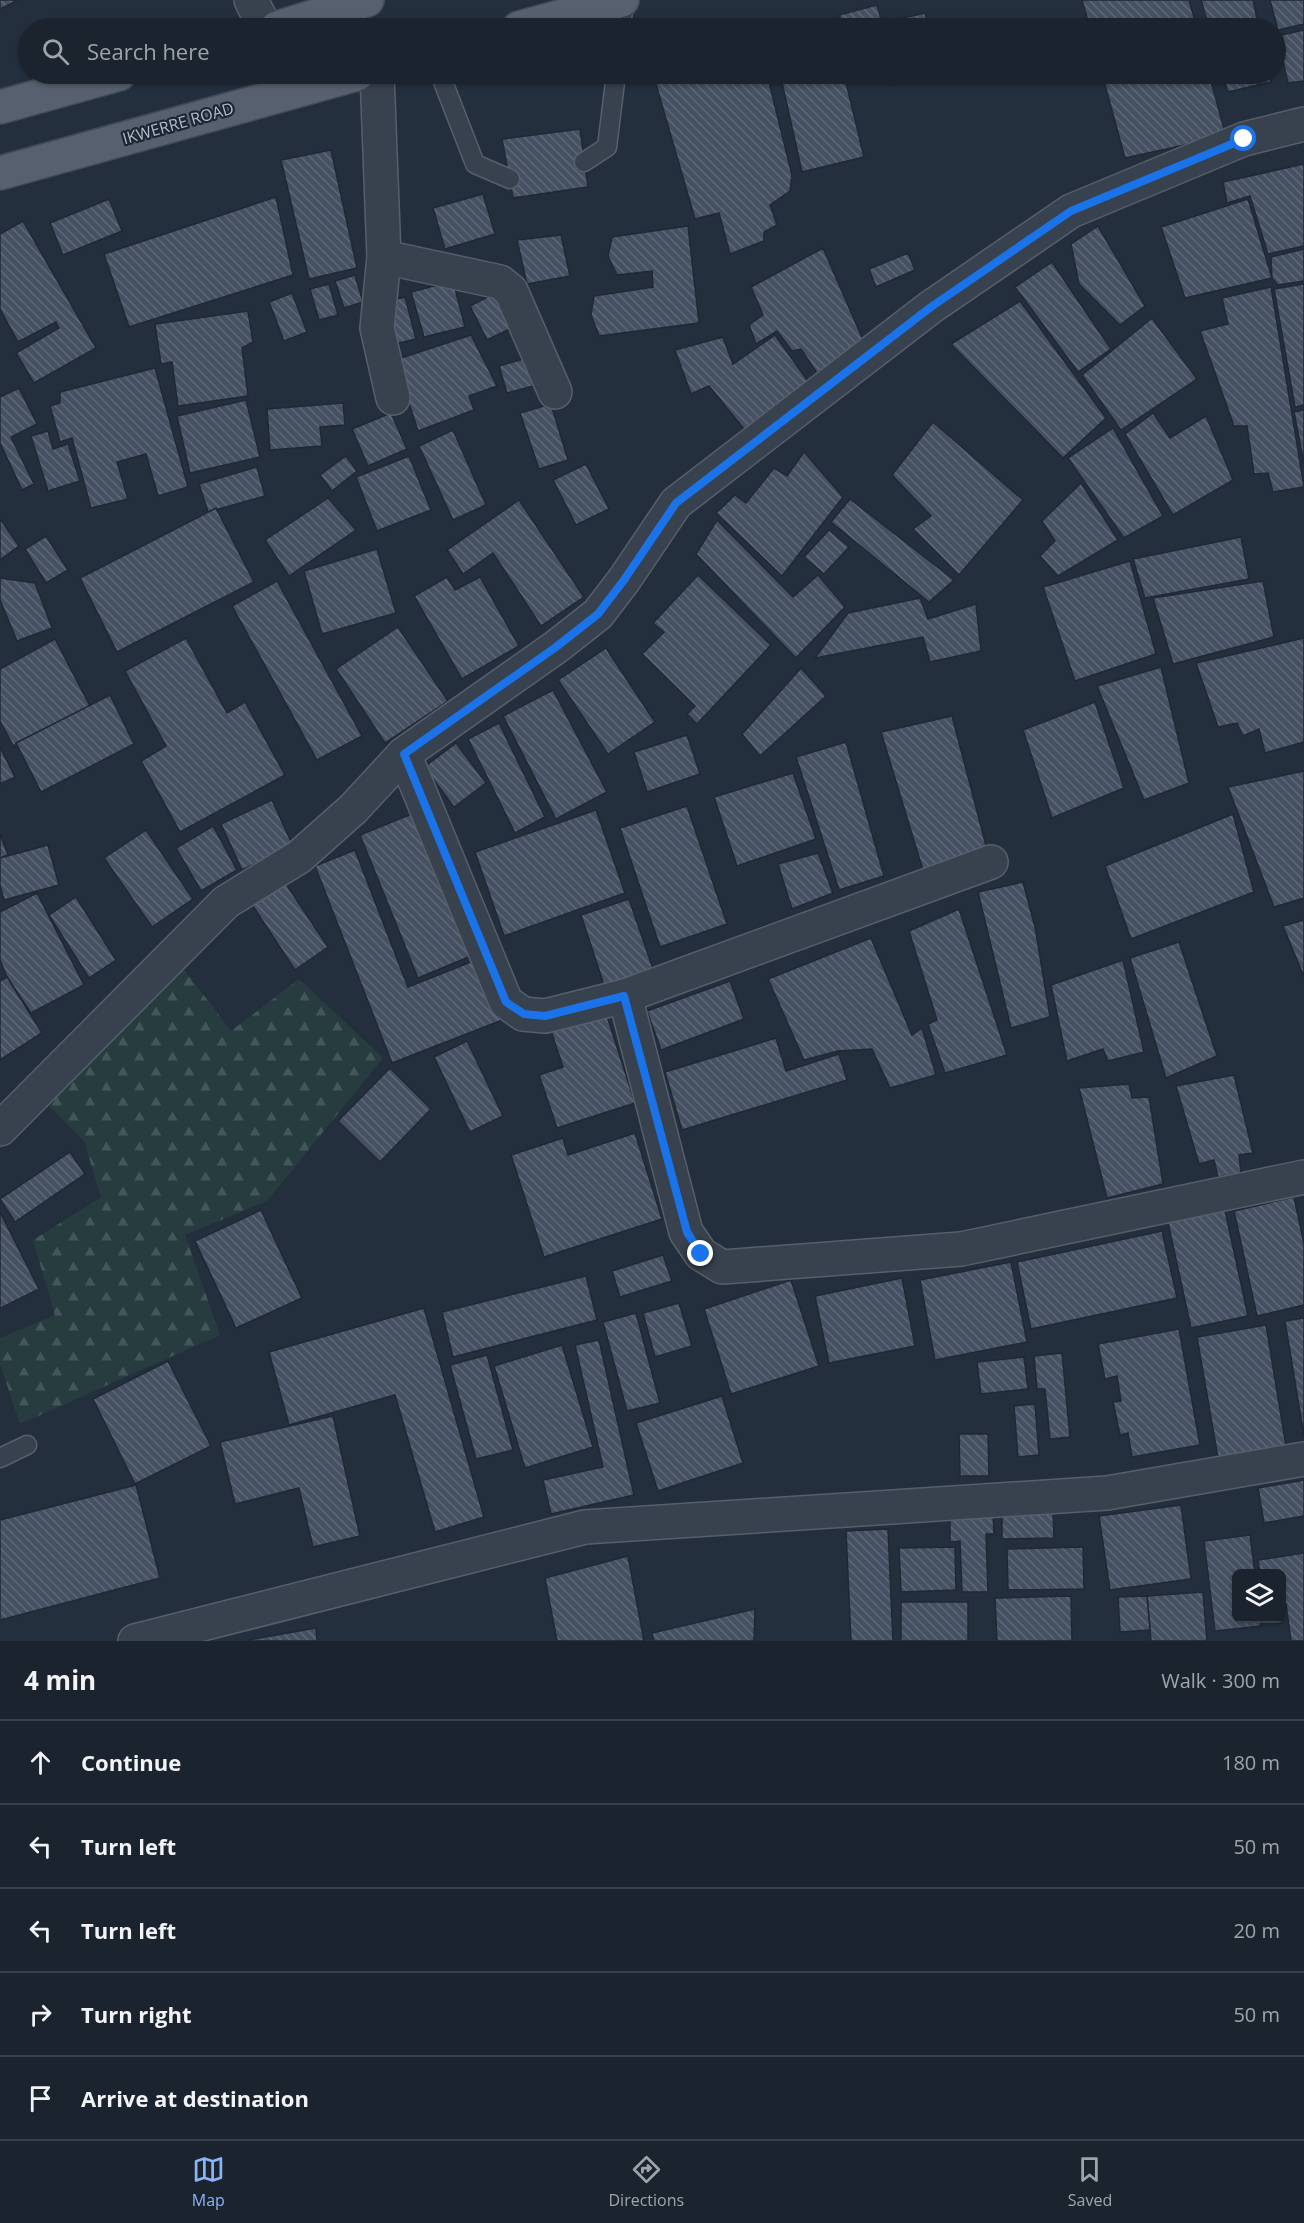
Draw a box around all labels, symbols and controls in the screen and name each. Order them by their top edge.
search box [18,18,1286,84]
icon: search [39,35,72,68]
text: Search here [87,36,210,66]
street label: IKWERRE ROAD [120,97,236,149]
route start [1230,125,1256,151]
route end [687,1240,713,1266]
map controls [1232,1569,1286,1623]
button: layers [1232,1569,1286,1623]
text: 4 min [24,1662,96,1698]
text: Walk · 300 m [1161,1667,1280,1694]
icon: ahead [24,1746,57,1779]
text: Continue [81,1747,181,1777]
text: 180 m [1222,1749,1280,1776]
icon: left [24,1830,57,1863]
text: Turn left [81,1831,176,1861]
text: 50 m [1233,1833,1280,1860]
icon: left [24,1914,57,1947]
text: Turn left [81,1915,176,1945]
text: 20 m [1233,1917,1280,1944]
icon: right [24,1998,57,2031]
text: Turn right [81,1999,192,2029]
text: 50 m [1233,2001,1280,2028]
icon: arrive [24,2082,57,2115]
text: Arrive at destination [81,2083,309,2113]
tab: Map [192,2153,225,2211]
tab: Directions [608,2153,684,2211]
tab: Saved [1068,2153,1112,2211]

